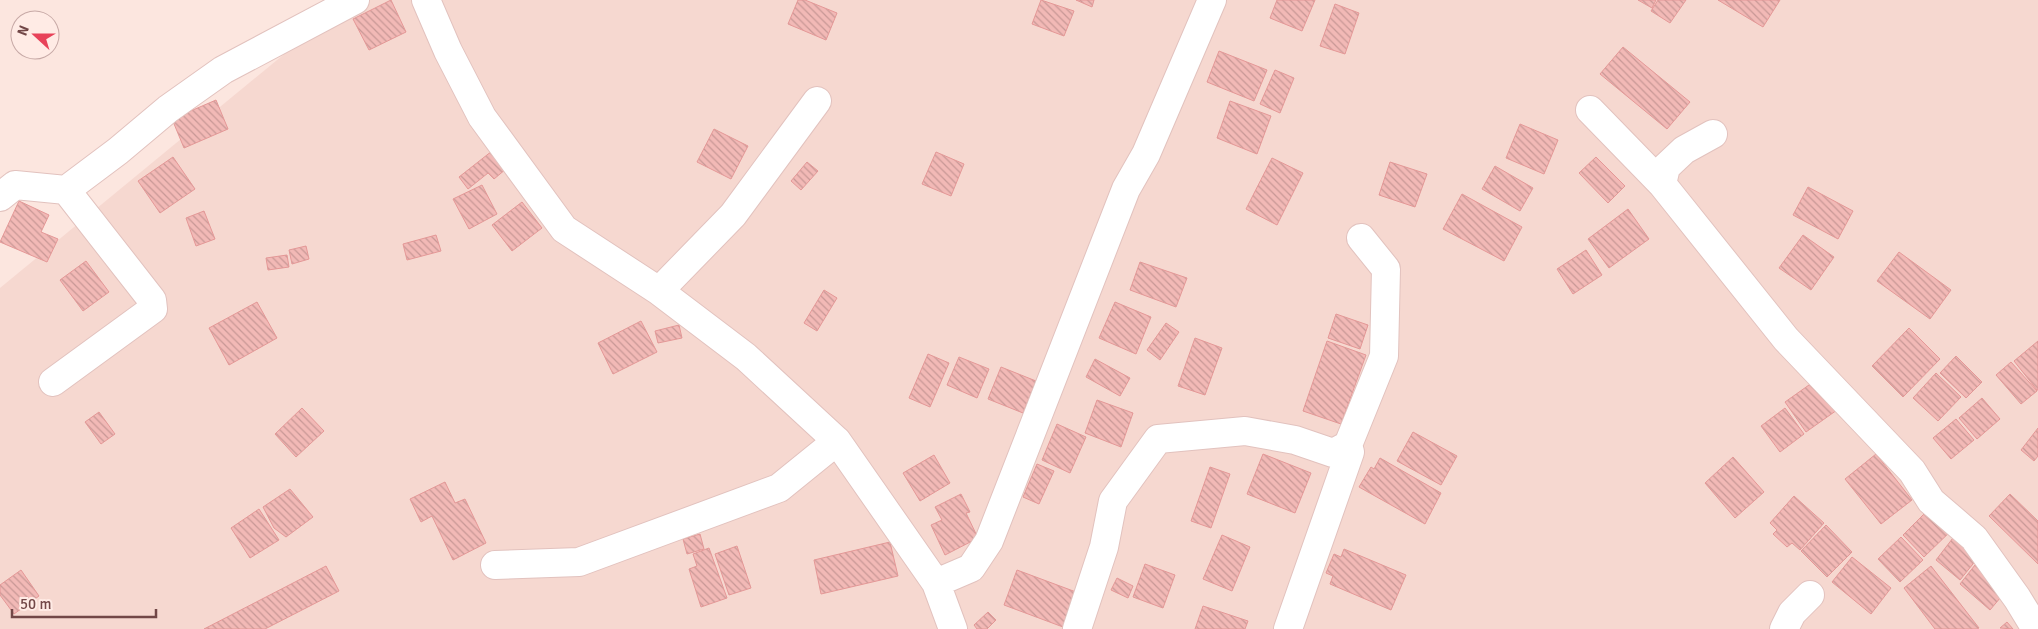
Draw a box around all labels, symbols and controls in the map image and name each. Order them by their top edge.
north arrow [10,10,60,60]
text: N [14,23,33,38]
scale bar [12,586,156,618]
text: 50 m [20,595,51,613]

